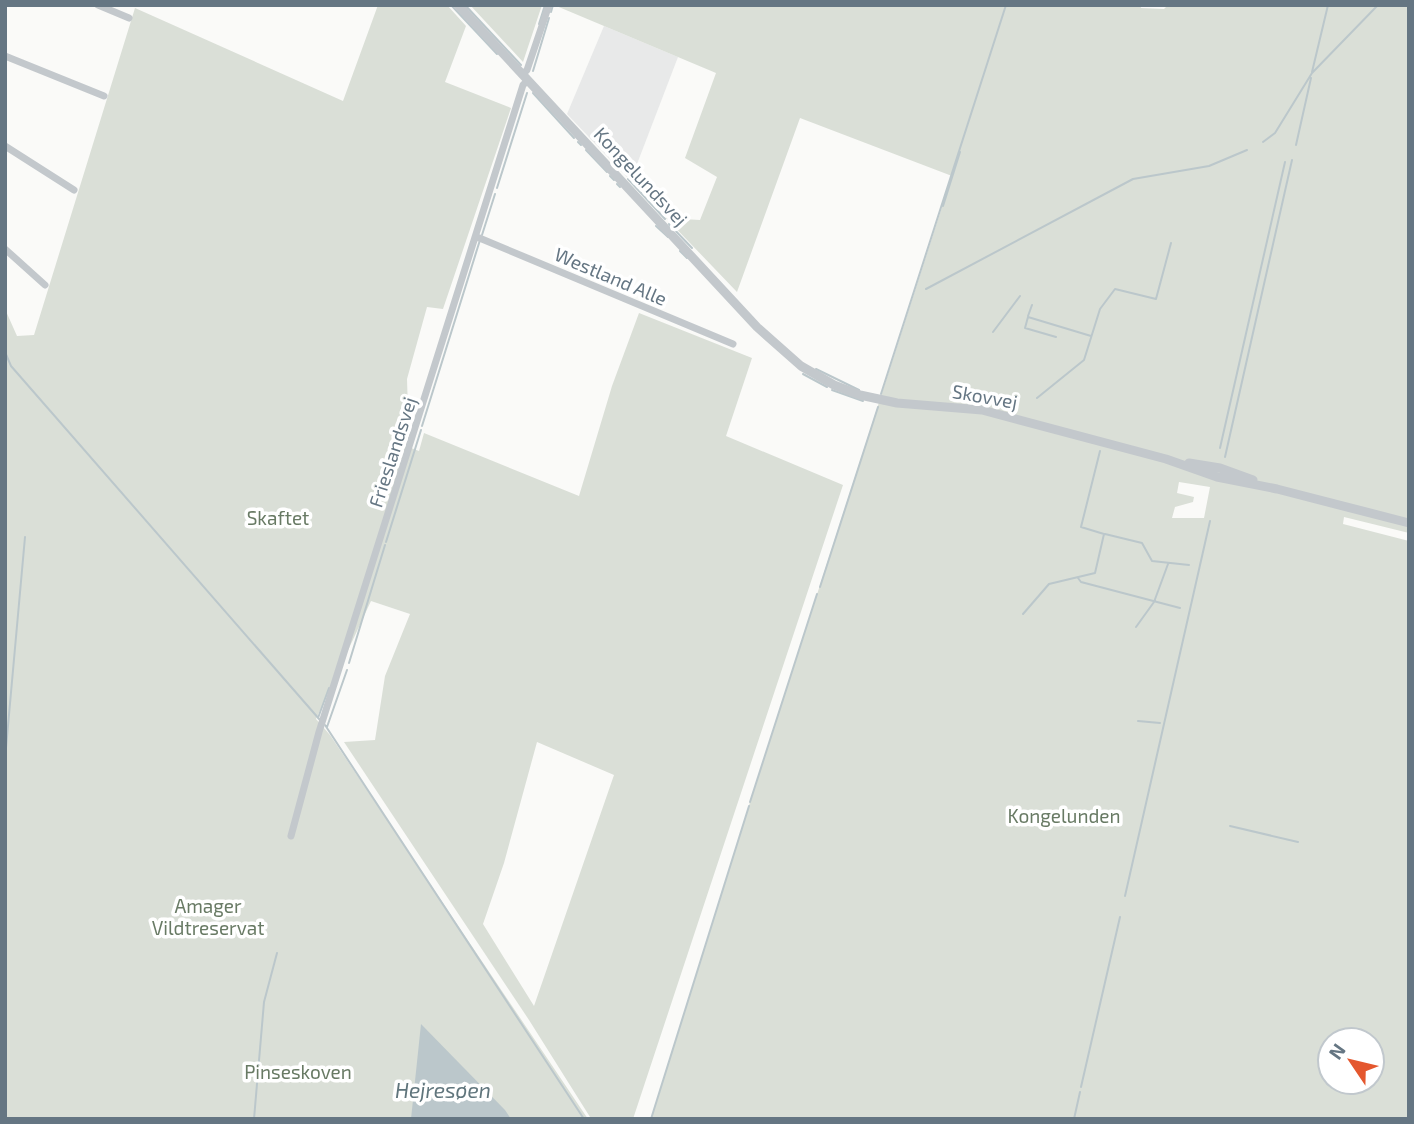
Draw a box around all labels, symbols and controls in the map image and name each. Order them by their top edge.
street label: Kongelundsvej [589,122,693,230]
street label: Westland Alle [551,242,671,310]
street label: Skovvej [951,379,1019,413]
street label: Frieslandsvej [363,394,421,510]
park label: Skaftet [247,506,309,529]
park label: Kongelunden [1007,804,1121,827]
park label: Amager Vildtreservat [152,894,264,939]
north arrow [1316,1026,1386,1096]
text: N [1323,1039,1350,1063]
park label: Pinseskoven [244,1060,352,1083]
water label: Hejresøen [395,1077,491,1103]

